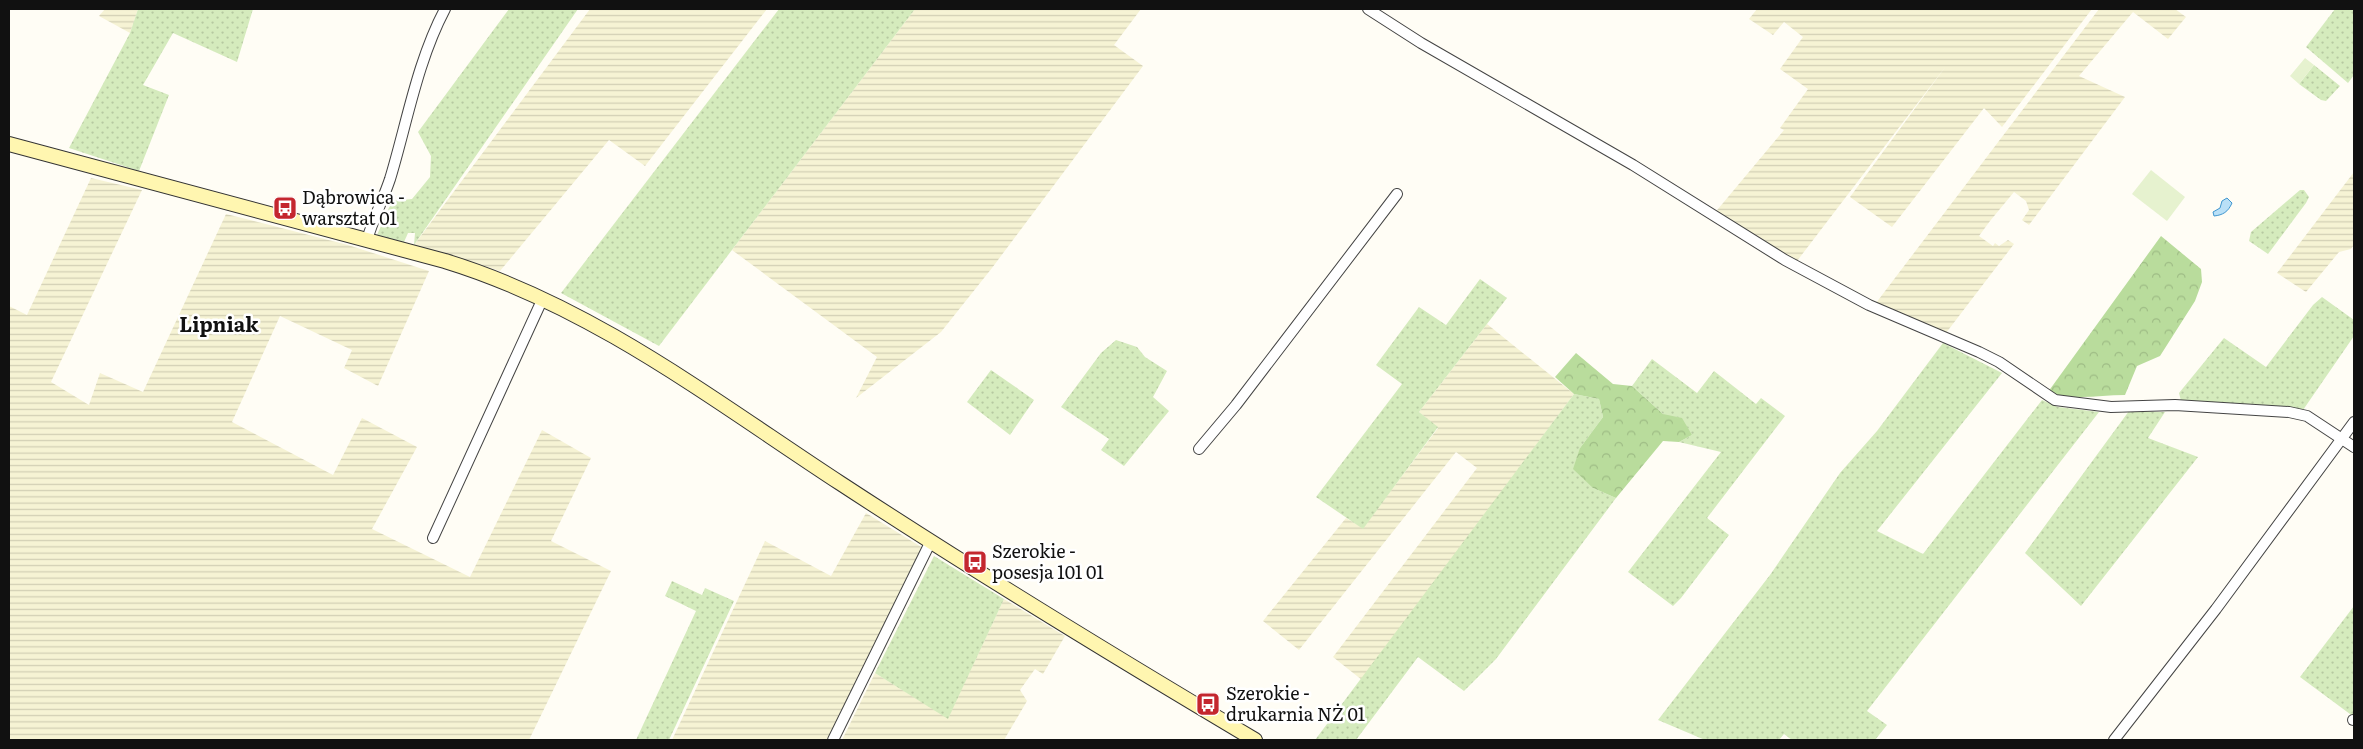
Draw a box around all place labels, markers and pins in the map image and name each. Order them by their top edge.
place label: Dąbrowica - warsztat 01 [302,183,405,231]
bus stop icon: Dąbrowica - warsztat 01 [272,195,298,221]
place label: Szerokie - posesja 101 01 [992,537,1104,585]
bus stop icon: Szerokie - posesja 101 01 [962,549,988,575]
place label: Szerokie - drukarnia NŻ 01 [1226,679,1365,727]
bus stop icon: Szerokie - drukarnia NŻ 01 [1195,691,1221,717]

